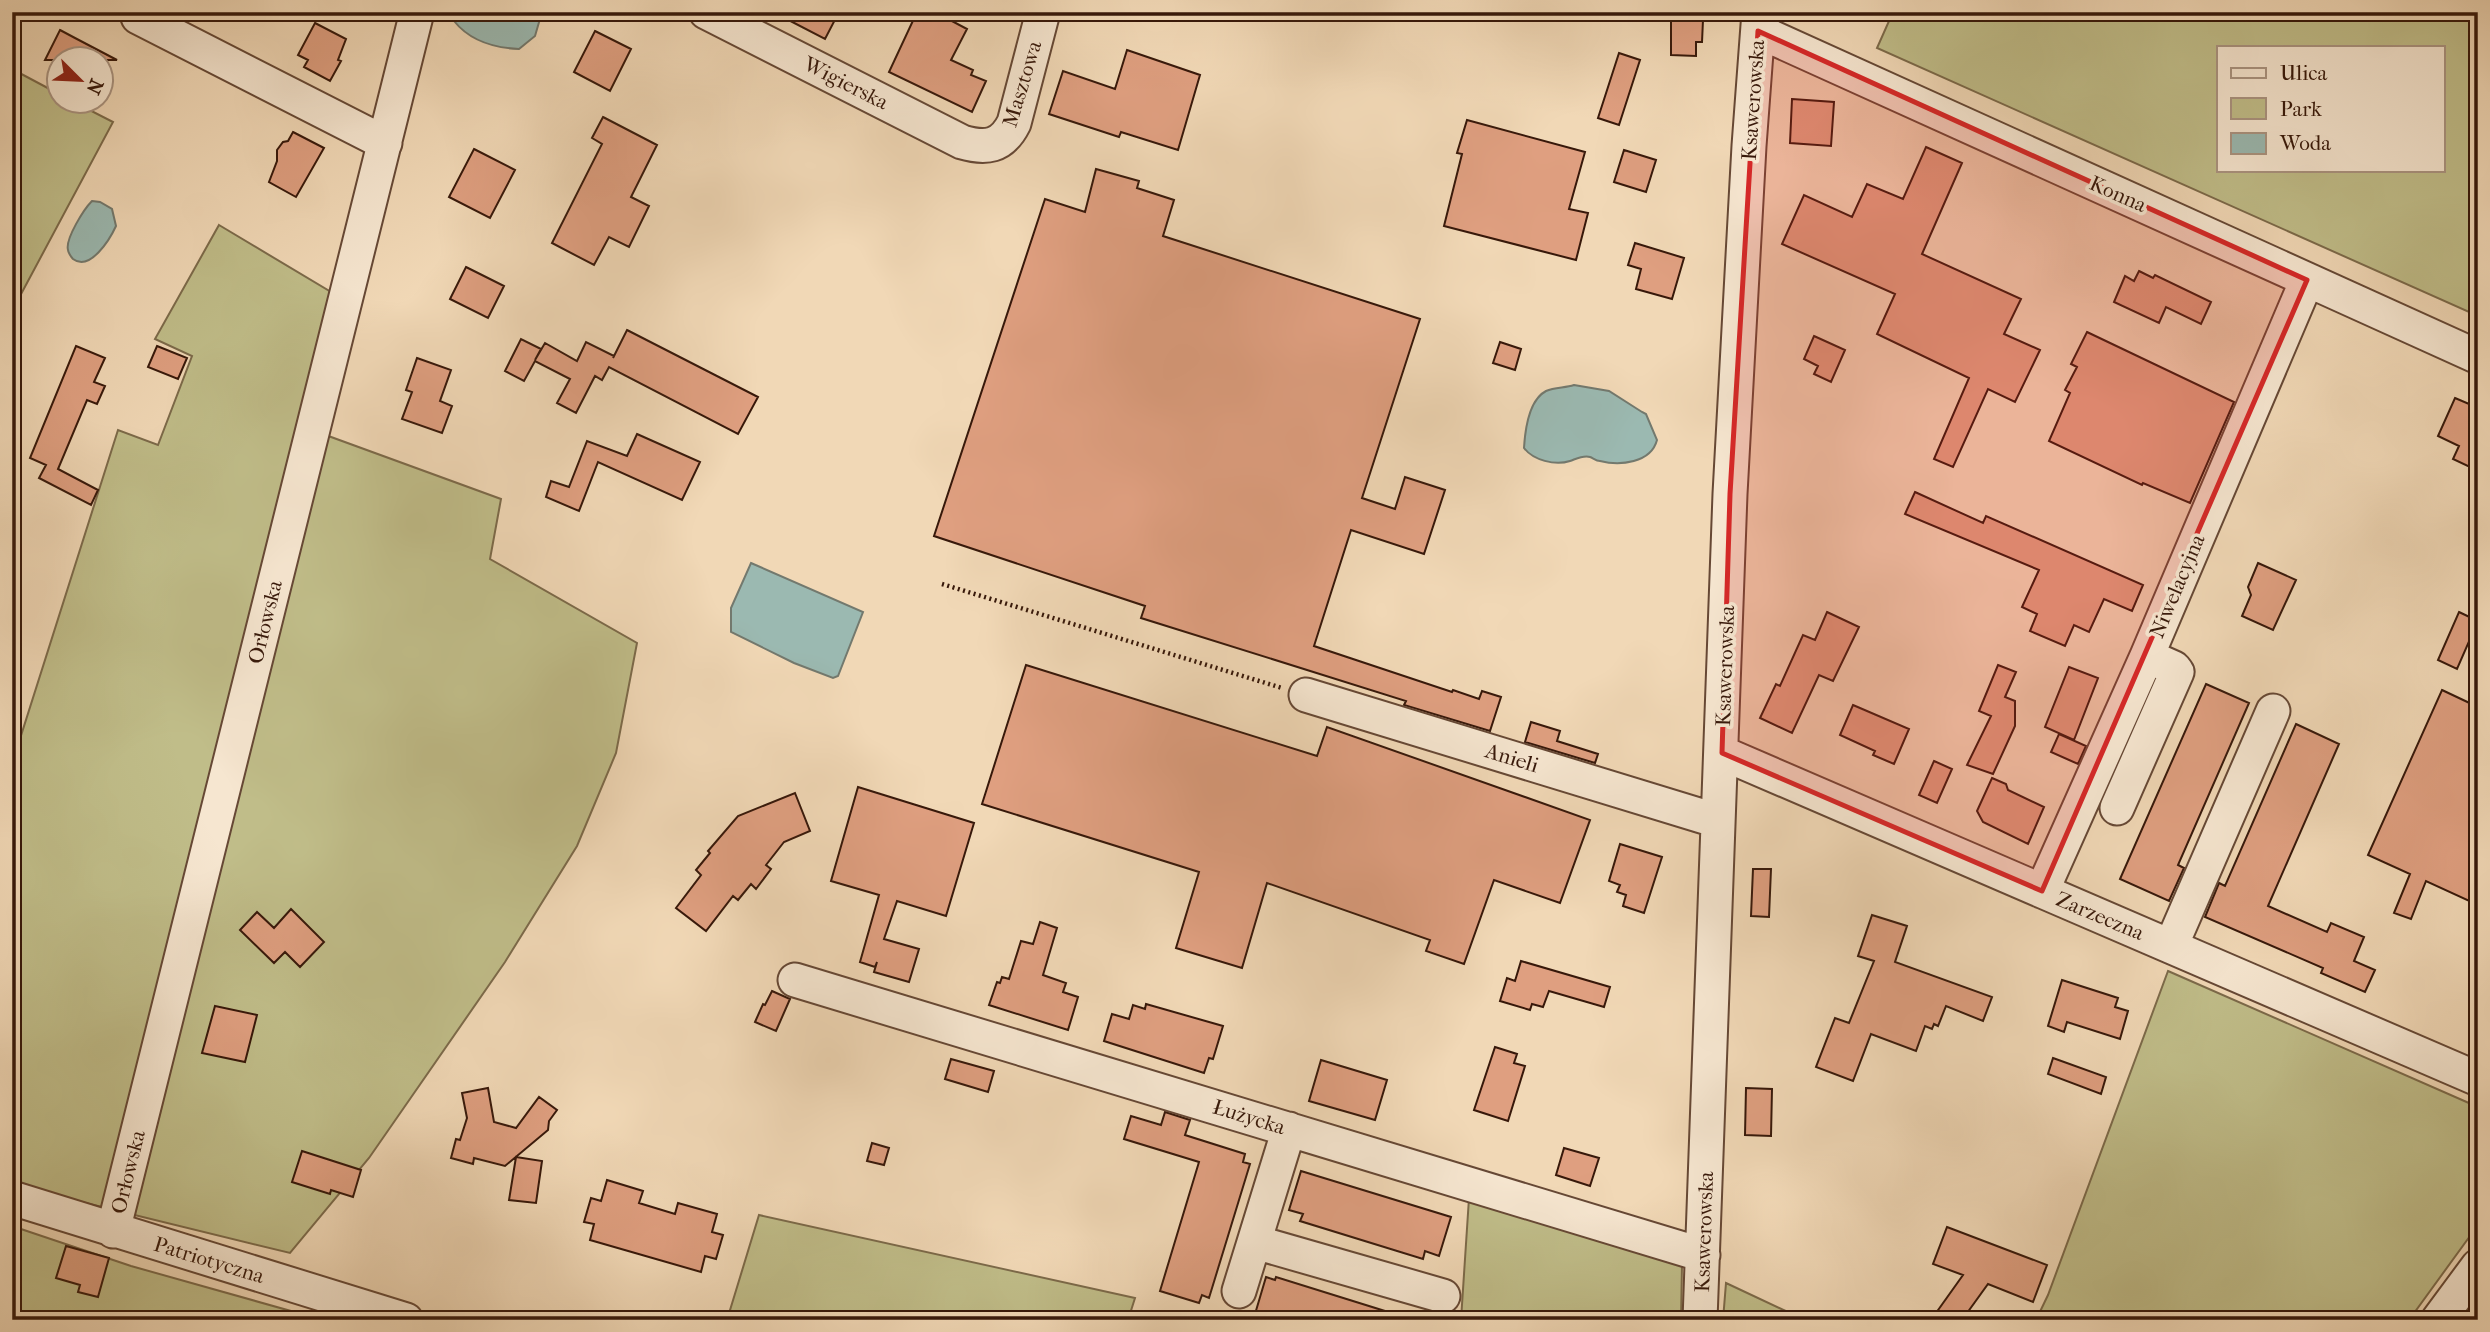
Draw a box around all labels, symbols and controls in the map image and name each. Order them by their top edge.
street label: Masztowa [998,38,1047,130]
street label: Ksawerowska [1737,39,1769,161]
north arrow [46,46,116,116]
legend [2217,46,2444,172]
street label: Wigierska [799,51,892,115]
text: Ulica [2280,61,2327,85]
text: N [81,75,108,98]
text: Park [2280,97,2322,121]
text: Woda [2279,131,2331,155]
street label: Konna [2086,171,2150,217]
street label: Niwelacyjna [2144,530,2210,641]
street label: Orłowska [243,578,287,666]
street label: Ksawerowska [1711,605,1739,727]
street label: Anieli [1482,738,1541,777]
street label: Zarzeczna [2053,887,2148,945]
street label: Łużycka [1210,1095,1288,1139]
street label: Orłowska [106,1128,150,1216]
street label: Ksawerowska [1690,1171,1718,1293]
street label: Patriotyczna [151,1232,267,1288]

